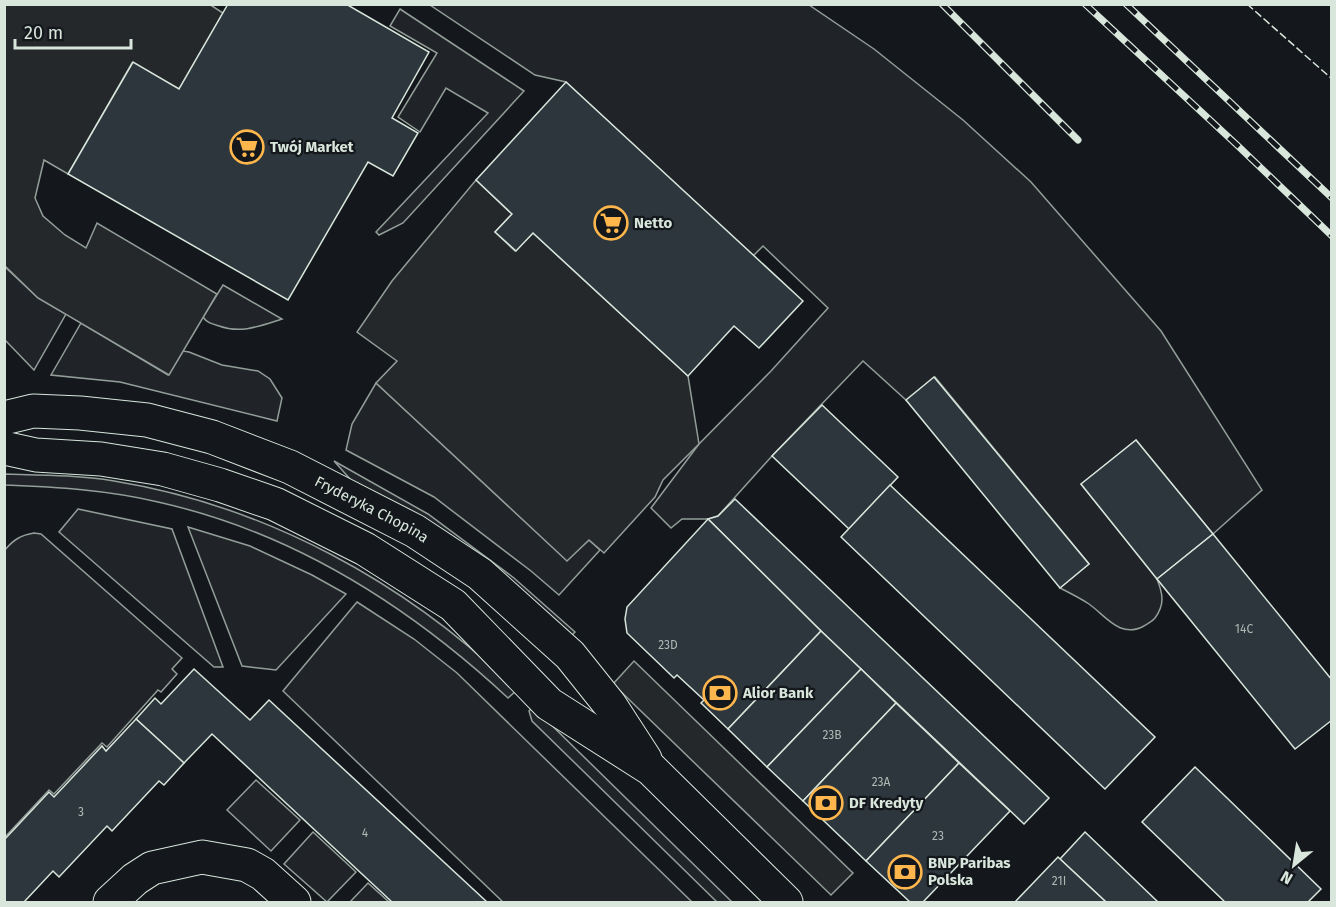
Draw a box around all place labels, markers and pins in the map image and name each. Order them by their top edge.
supermarket icon: Twój Market [229,129,265,165]
place label: Twój Market [270,138,354,156]
supermarket icon: Netto [593,205,629,241]
place label: Netto [634,214,673,232]
bank icon: Alior Bank [702,675,738,711]
place label: Alior Bank [742,684,814,702]
bank icon: DF Kredyty [808,785,844,821]
place label: DF Kredyty [849,794,923,812]
bank icon: BNP Paribas Polska [887,854,923,890]
place label: BNP Paribas Polska [928,854,1011,889]

